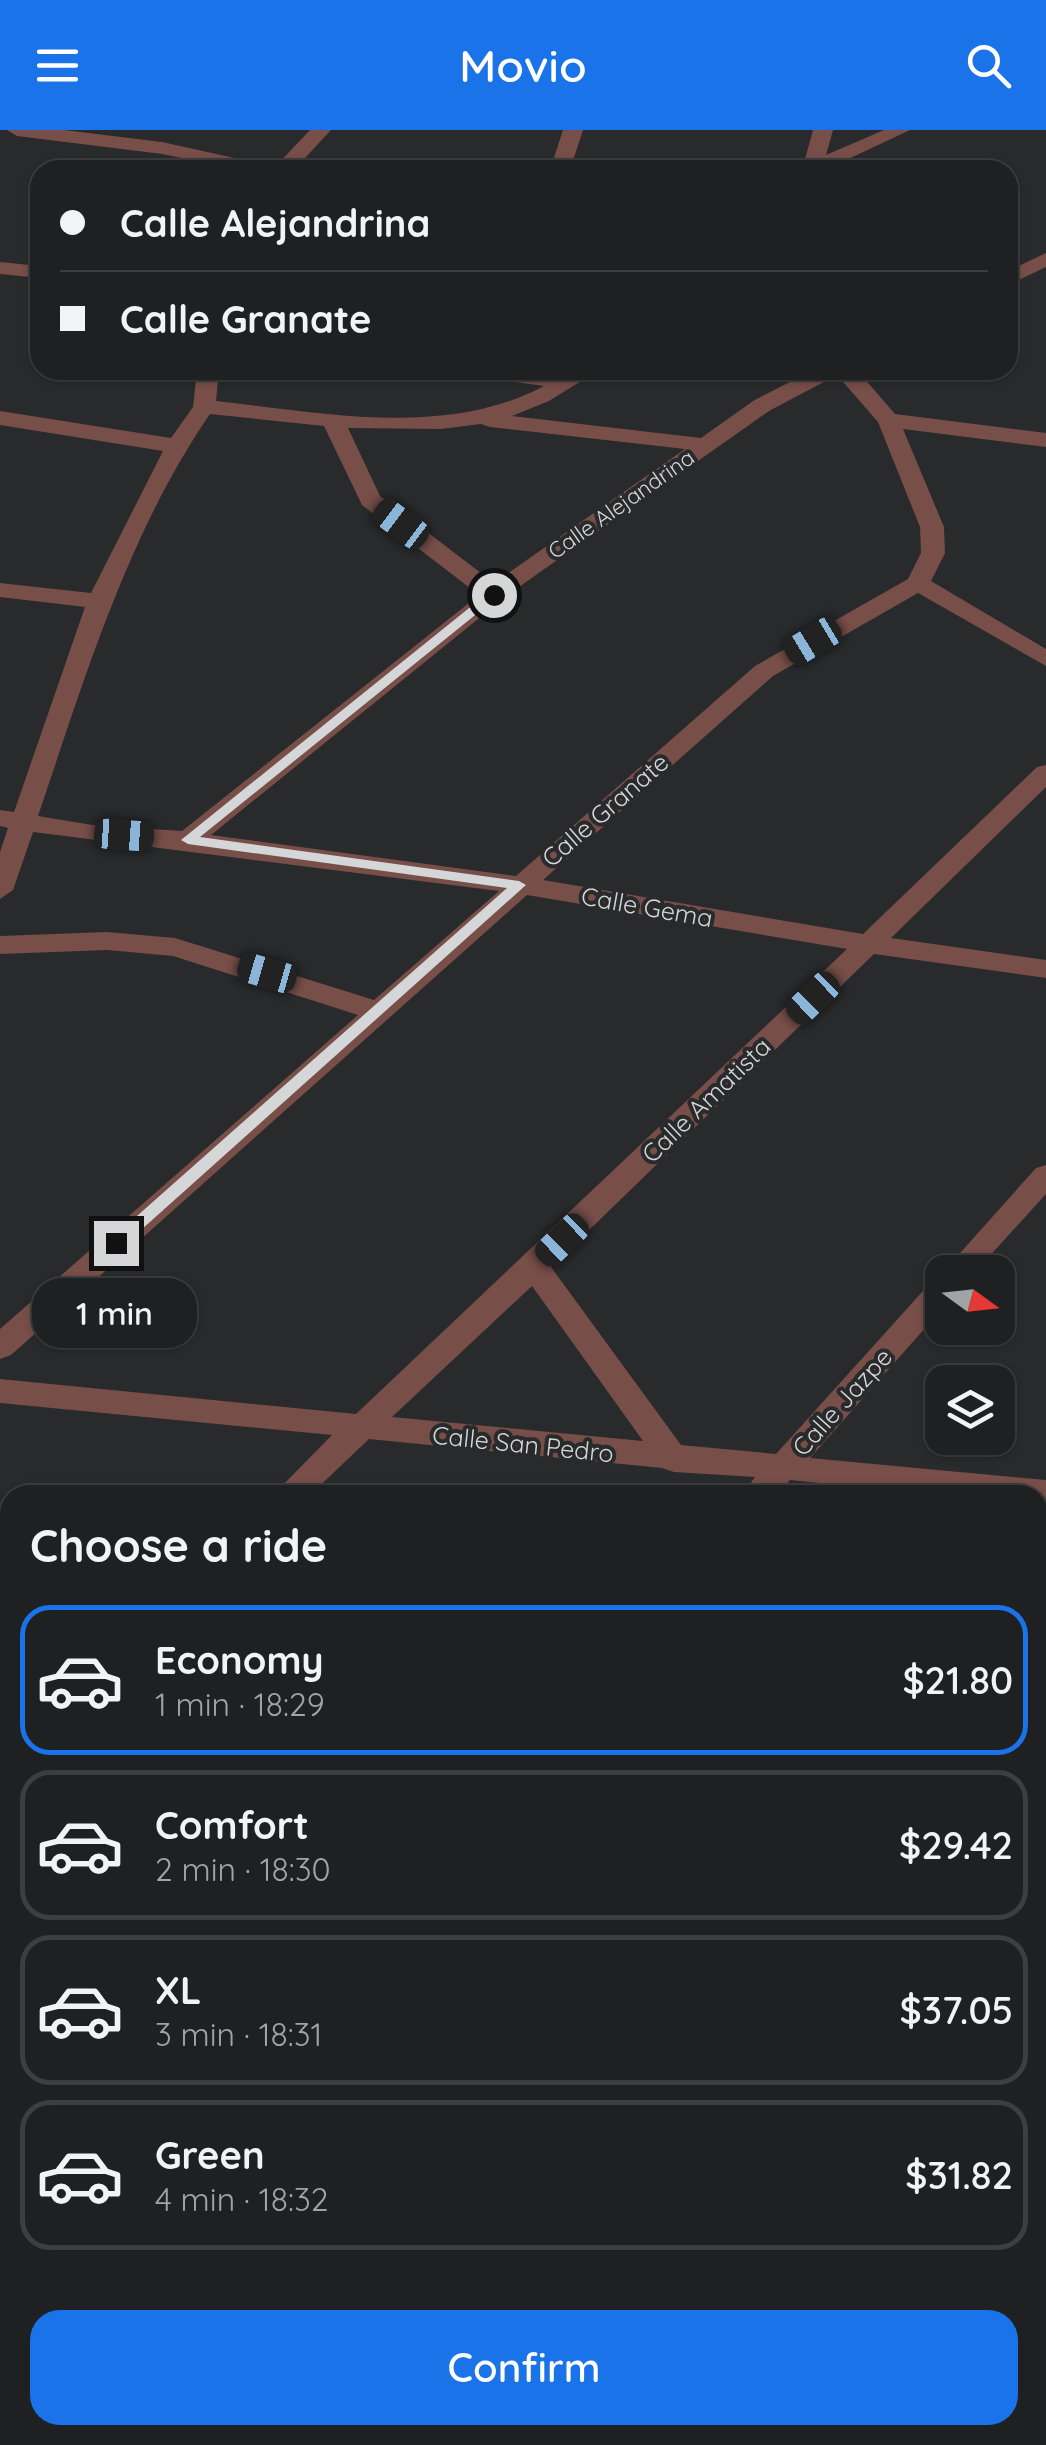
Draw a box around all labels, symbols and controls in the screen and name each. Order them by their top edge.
text: Movio [459,37,587,93]
icon: menu [30,38,85,93]
icon: search [961,38,1016,93]
text: Calle Alejandrina [120,199,430,247]
text: Calle Granate [120,295,372,343]
street label: Calle Alejandrina [542,443,700,565]
car [368,494,434,554]
route start [472,573,517,618]
car [780,613,846,669]
street label: Calle Granate [535,746,674,873]
car [93,818,155,852]
street label: Calle Gema [579,880,715,933]
car [234,950,300,996]
car [781,966,845,1030]
street label: Calle Amatista [635,1030,776,1169]
car [530,1208,594,1272]
route end [94,1221,139,1266]
north arrow [925,1255,1015,1345]
map controls [925,1255,1015,1455]
callout: 1 min [34,1278,198,1348]
text: 1 min [76,1293,153,1333]
street label: Calle Jazpe [785,1341,898,1462]
button: layers [925,1365,1015,1455]
street label: Calle San Pedro [431,1419,615,1468]
text: Choose a ride [30,1517,327,1573]
icon: car [35,1635,125,1725]
text: Economy [155,1636,324,1684]
text: $21.80 [902,1656,1013,1704]
text: 1 min · 18:29 [155,1684,325,1724]
icon: car [35,1800,125,1890]
text: Comfort [155,1801,309,1849]
text: $29.42 [899,1821,1013,1869]
text: 2 min · 18:30 [155,1849,331,1889]
icon: car [35,1965,125,2055]
text: XL [155,1966,201,2014]
text: $37.05 [899,1986,1013,2034]
text: 3 min · 18:31 [155,2014,322,2054]
icon: car [35,2130,125,2220]
text: Green [155,2131,265,2179]
text: $31.82 [905,2151,1013,2199]
text: 4 min · 18:32 [155,2179,328,2219]
button: Confirm [30,2310,1018,2425]

